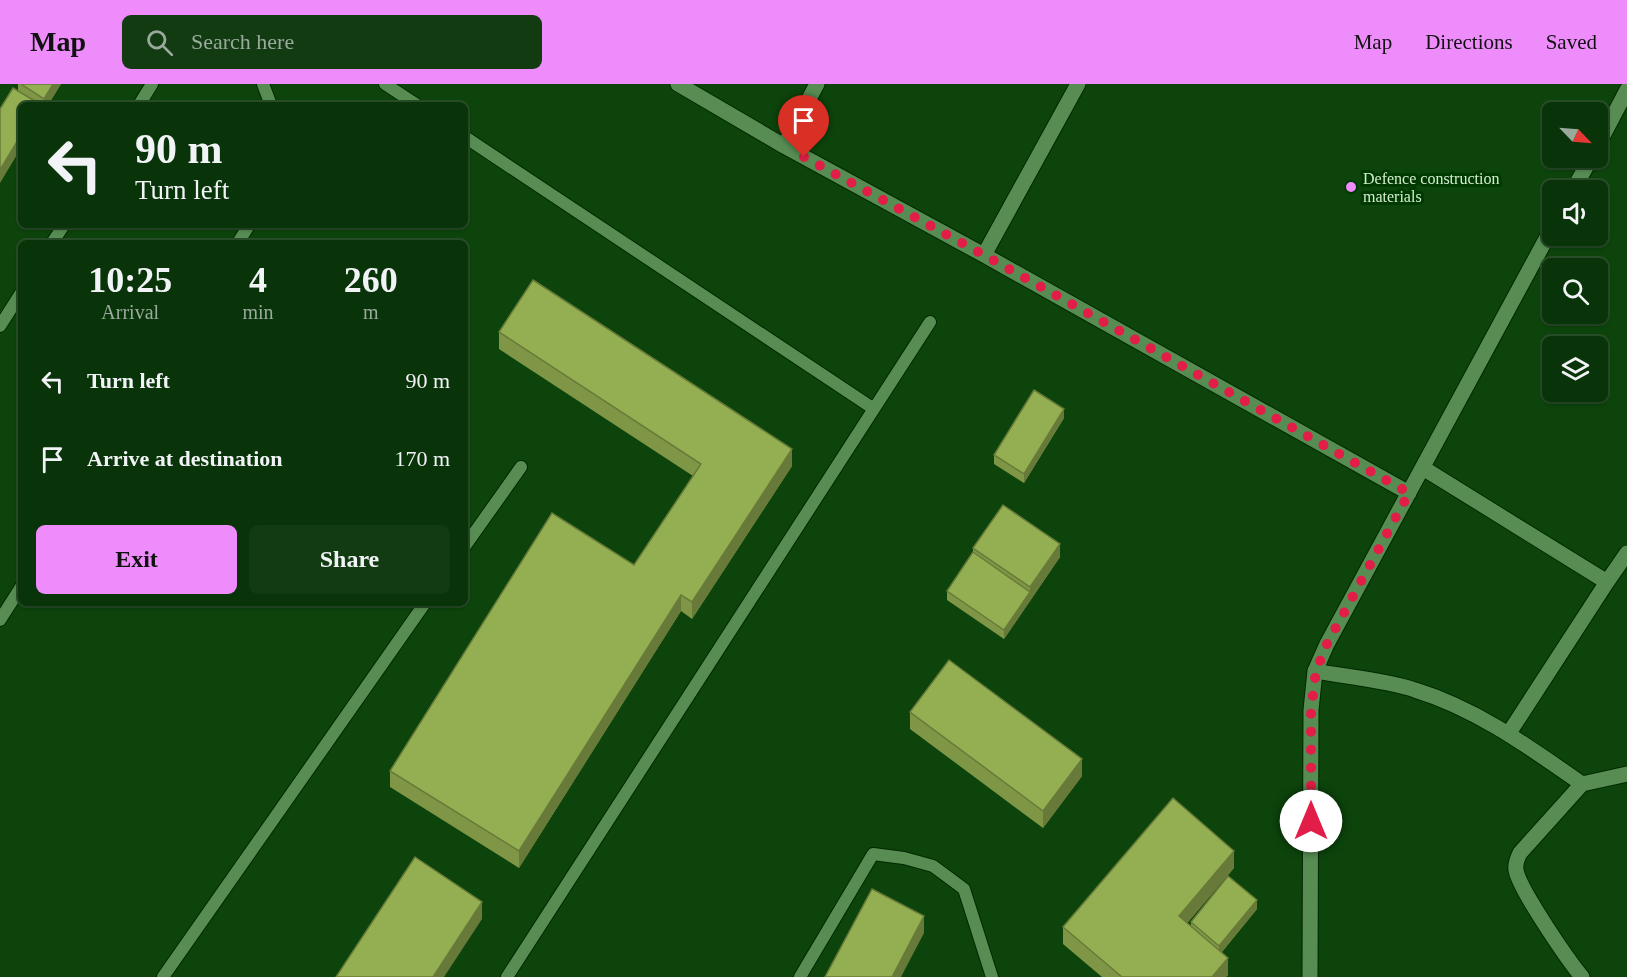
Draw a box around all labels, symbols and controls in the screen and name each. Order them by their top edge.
search box [122,15,542,69]
text: Map [30,26,86,57]
icon: search [143,26,176,59]
text: Search here [191,29,294,54]
text: Map [1354,30,1392,54]
text: Directions [1425,30,1513,54]
text: Saved [1546,30,1597,54]
pin [778,95,829,157]
north arrow [1542,102,1608,168]
map controls [1542,102,1608,402]
icon: arrive [787,104,820,137]
icon: left [36,126,114,204]
text: 90 m [135,126,223,172]
place label: Defence construction materials [1363,170,1499,205]
text: Turn left [135,175,229,205]
marker: Defence construction materials [1344,180,1358,194]
button: sound [1542,180,1608,246]
button: search [1542,258,1608,324]
text: 10:25 [88,260,172,300]
text: 4 [249,260,267,300]
text: 260 [344,260,398,300]
text: Arrival [101,301,159,323]
text: min [242,301,274,323]
text: m [363,301,379,323]
button: layers [1542,336,1608,402]
icon: left [36,365,69,398]
text: Turn left [87,368,170,393]
text: 90 m [405,368,450,393]
icon: arrive [36,443,69,476]
text: Arrive at destination [87,446,283,471]
text: 170 m [394,446,450,471]
button: Exit [36,525,237,594]
button: Share [249,525,450,594]
position arrow [1279,789,1343,853]

